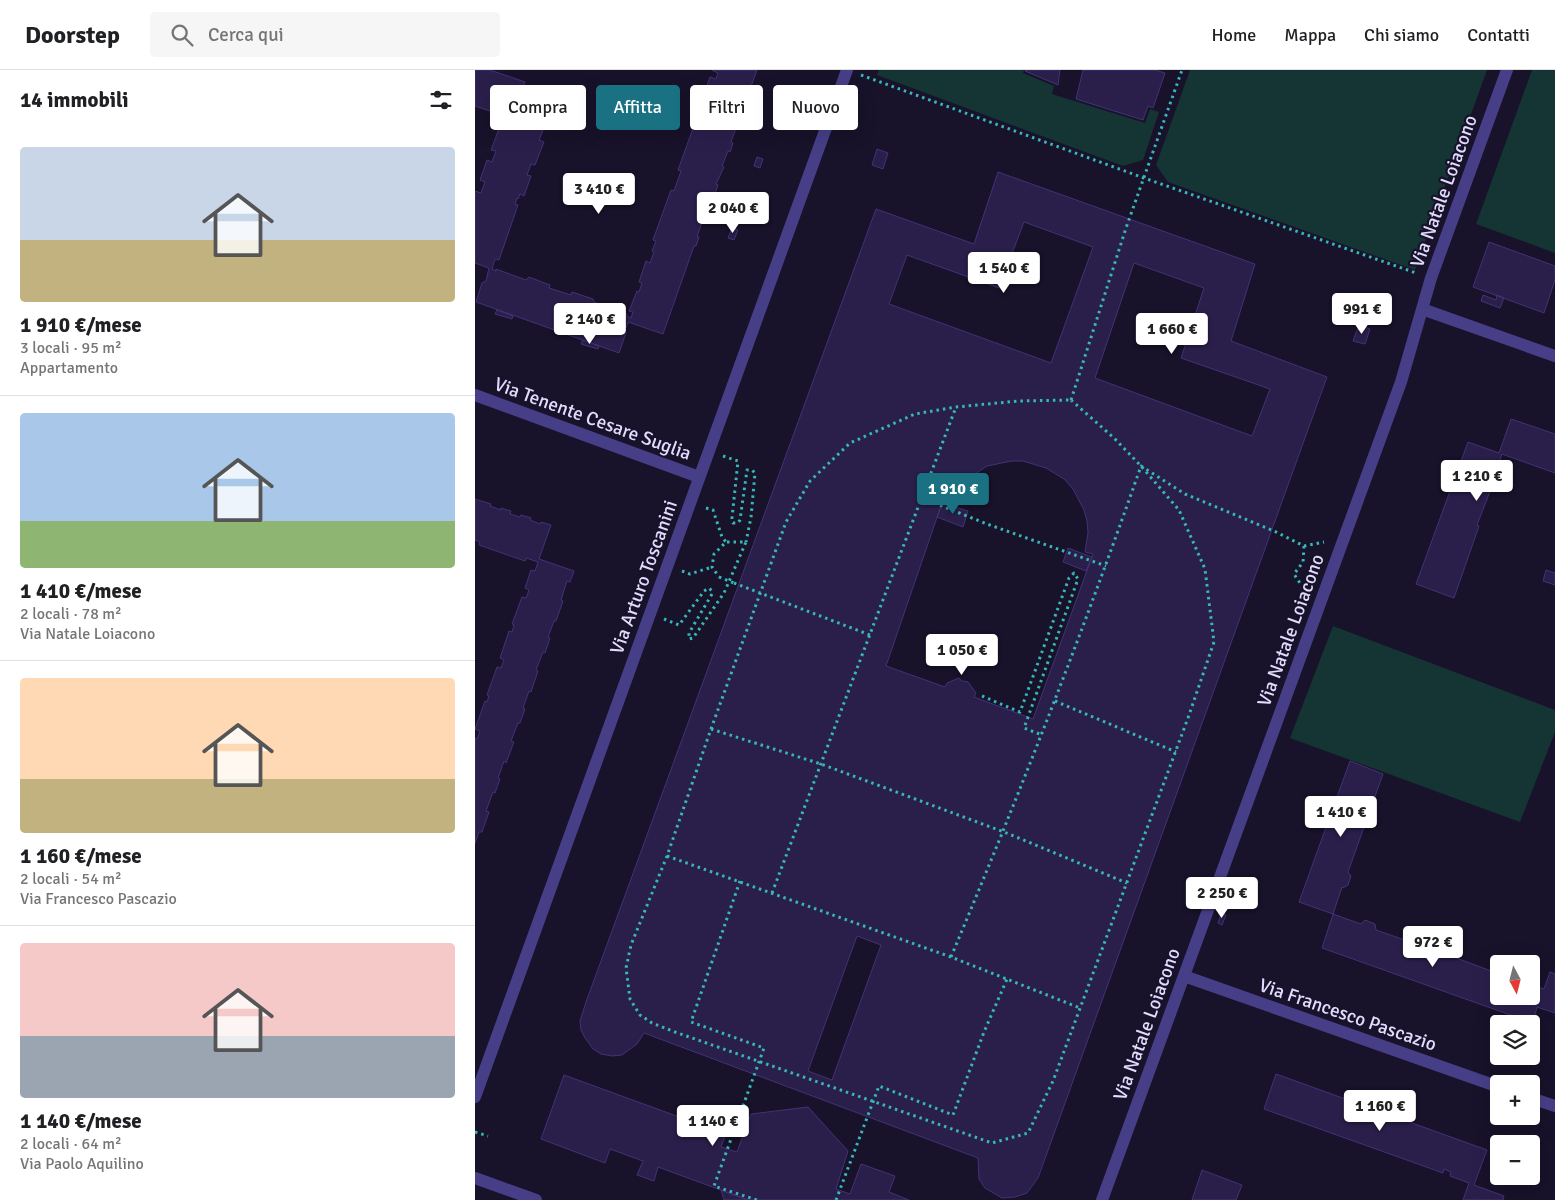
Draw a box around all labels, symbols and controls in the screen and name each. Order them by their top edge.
search box [150,12,500,57]
text: Doorstep [25,20,120,50]
icon: search [168,21,196,49]
text: Cerca qui [208,23,284,47]
text: Home [1211,24,1256,46]
text: Mappa [1284,24,1336,46]
text: Chi siamo [1364,24,1439,46]
text: Contatti [1467,24,1530,46]
chip: Compra [490,85,586,130]
chip: Affitta [596,85,680,130]
chip: Filtri [690,85,763,130]
chip: Nuovo [773,85,858,130]
icon: filters [427,86,455,114]
text: 14 immobili [20,87,129,113]
street label: Via Natale Loiacono [1405,112,1483,271]
pin: 3 410 € [553,172,645,215]
text: 3 410 € [574,179,624,199]
icon: home [193,180,283,270]
pin: 2 040 € [687,191,779,234]
text: 2 040 € [708,198,758,218]
pin: 1 540 € [958,252,1050,294]
text: 1 540 € [979,258,1029,278]
pin: 991 € [1327,292,1397,335]
text: 991 € [1343,299,1381,319]
pin: 2 140 € [544,302,636,345]
text: 2 140 € [565,309,615,329]
text: 1 910 €/mese [20,312,142,338]
pin: 1 660 € [1126,312,1218,355]
text: 1 660 € [1147,319,1197,339]
text: 3 locali · 95 m² [20,338,122,358]
text: Appartamento [20,358,118,378]
street label: Via Tenente Cesare Suglia [491,372,694,466]
icon: home [193,445,283,535]
pin: 1 210 € [1431,460,1523,502]
text: 1 210 € [1452,466,1502,486]
pin: 1 910 € [907,472,999,515]
text: 1 910 € [928,479,978,499]
street label: Via Arturo Toscanini [605,497,683,658]
street label: Via Natale Loiacono [1252,551,1330,710]
text: 1 410 €/mese [20,578,142,604]
text: 2 locali · 78 m² [20,604,122,624]
text: Via Natale Loiacono [20,624,155,644]
pin: 1 050 € [916,634,1008,676]
text: 1 050 € [937,640,987,660]
icon: home [193,710,283,800]
pin: 1 410 € [1295,796,1387,838]
text: 1 410 € [1316,802,1366,822]
text: 1 160 €/mese [20,843,142,869]
text: 2 locali · 54 m² [20,869,122,889]
pin: 2 250 € [1176,876,1268,919]
text: 2 250 € [1197,883,1247,903]
text: Via Francesco Pascazio [20,889,177,909]
pin: 972 € [1398,926,1468,968]
text: 972 € [1414,932,1452,952]
street label: Via Natale Loiacono [1108,945,1186,1104]
north arrow [1490,955,1540,1005]
map controls [1490,955,1540,1185]
street label: Via Francesco Pascazio [1256,973,1440,1057]
icon: home [193,975,283,1065]
button: layers [1490,1015,1540,1065]
button: + [1490,1075,1540,1125]
pin: 1 160 € [1334,1090,1426,1132]
text: 1 160 € [1355,1096,1405,1116]
pin: 1 140 € [667,1104,759,1147]
text: 1 140 €/mese [20,1108,142,1134]
text: 1 140 € [688,1111,738,1131]
text: 2 locali · 64 m² [20,1134,122,1154]
button: − [1490,1135,1540,1185]
text: Via Paolo Aquilino [20,1154,144,1174]

